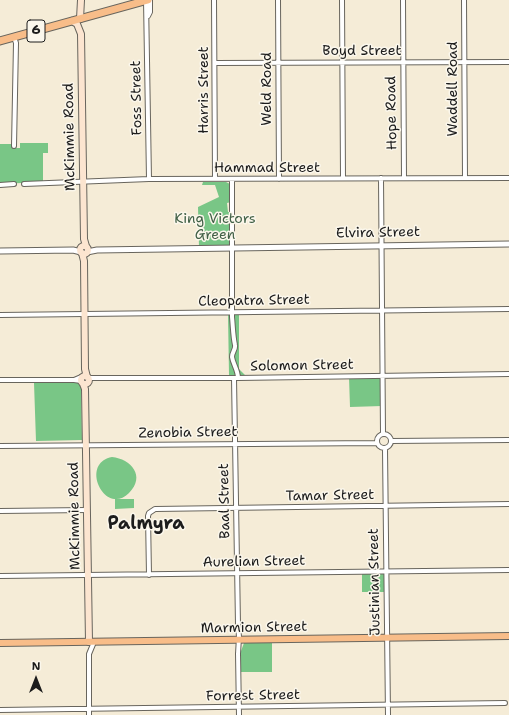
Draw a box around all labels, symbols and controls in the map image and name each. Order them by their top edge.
road number: 6 [27,20,45,42]
street label: Waddell Road [445,41,461,137]
street label: Boyd Street [322,43,402,59]
street label: Harris Street [196,46,212,134]
street label: Weld Road [259,52,275,126]
street label: Foss Street [128,60,146,136]
street label: Hope Road [383,76,401,150]
street label: McKimmie Road [61,83,79,191]
street label: Hammad Street [214,160,320,176]
park label: King Victors Green [174,211,256,244]
street label: Elvira Street [336,224,420,242]
street label: Cleopatra Street [198,292,310,310]
street label: Solomon Street [250,357,354,375]
street label: Zenobia Street [138,424,238,442]
street label: McKimmie Road [66,462,84,570]
street label: Baal Street [216,463,234,539]
street label: Tamar Street [286,487,374,505]
district label: Palmyra [108,513,184,535]
street label: Justinian Street [366,528,384,636]
street label: Aurelian Street [202,553,306,571]
street label: Marmion Street [200,619,308,637]
north arrow [16,659,56,699]
text: N [32,659,40,674]
street label: Forrest Street [206,687,300,705]

